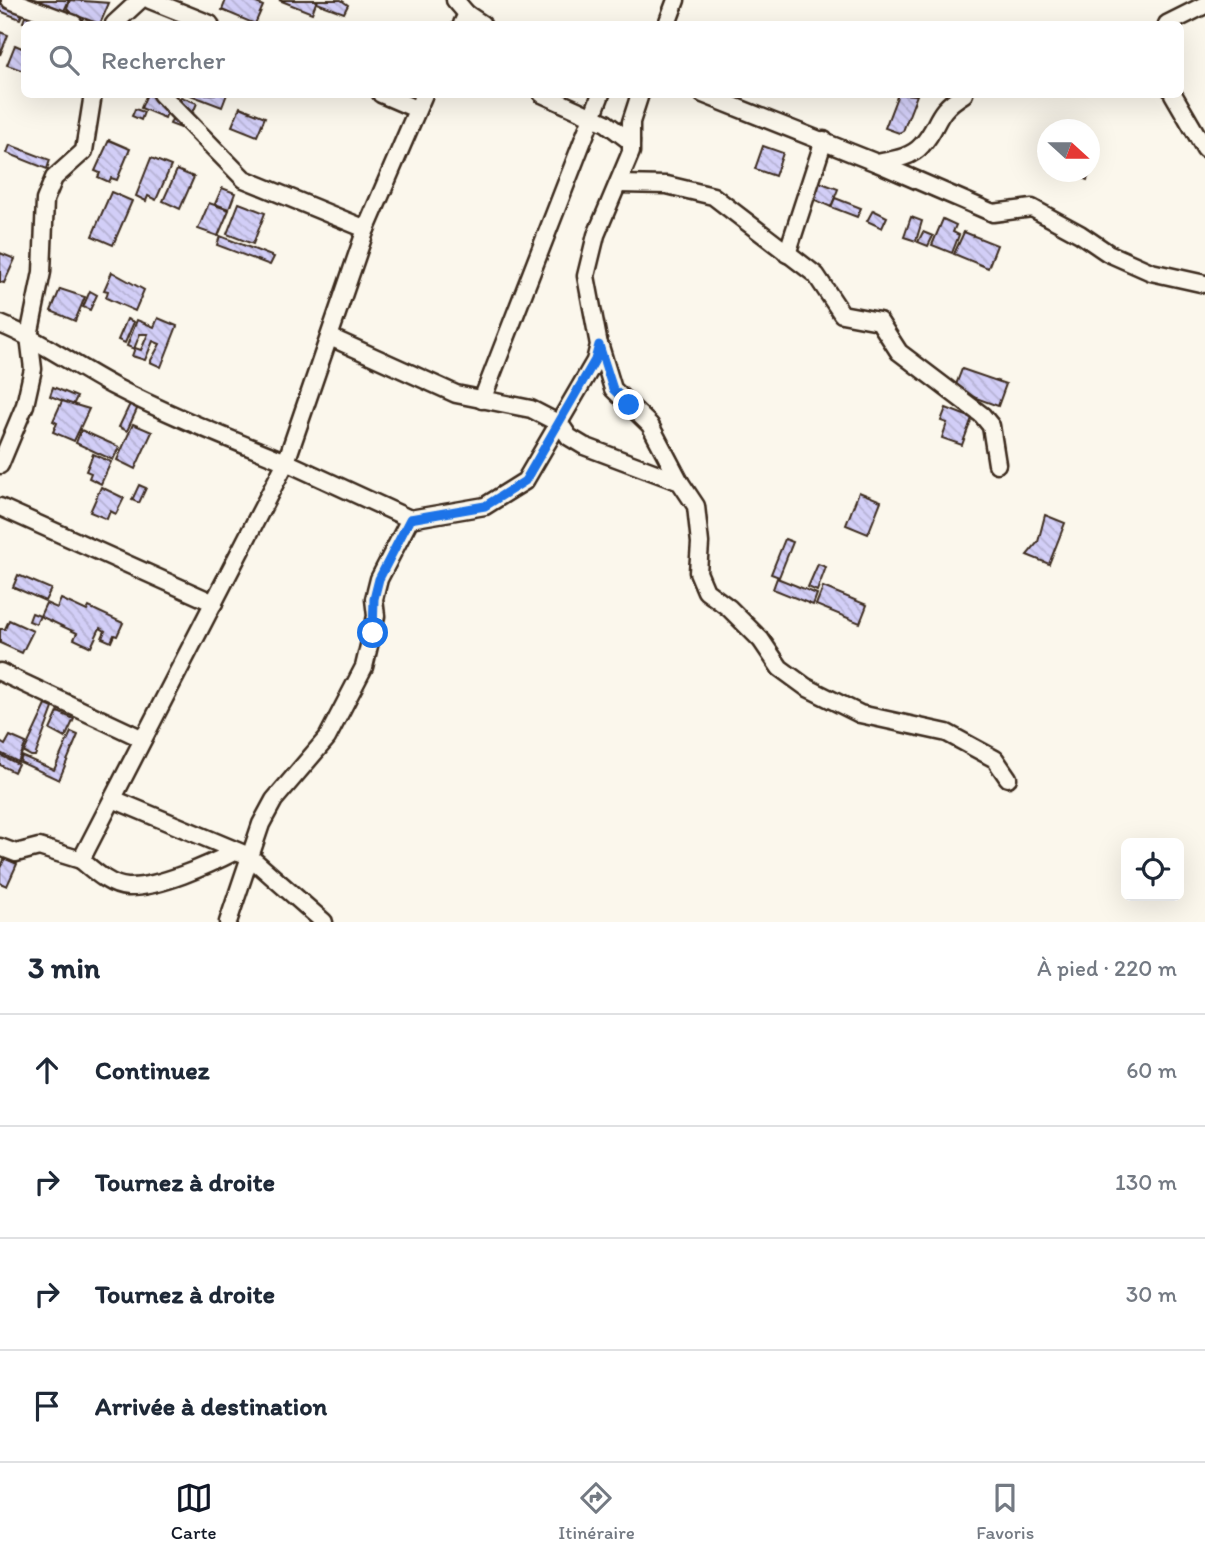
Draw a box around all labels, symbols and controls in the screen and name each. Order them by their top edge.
search box [21,21,1184,98]
icon: search [45,41,83,79]
text: Rechercher [101,44,225,76]
north arrow [1037,119,1100,182]
route end [613,389,644,420]
route start [357,617,388,648]
map controls [1121,838,1184,901]
button: locate [1121,838,1184,901]
text: 3 min [28,949,100,986]
text: À pied · 220 m [1037,954,1177,982]
icon: ahead [28,1051,66,1089]
text: Continuez [95,1054,210,1086]
text: 60 m [1126,1056,1177,1084]
icon: right [28,1163,66,1201]
text: Tournez à droite [95,1166,275,1198]
text: 130 m [1115,1168,1177,1196]
icon: right [28,1275,66,1313]
text: Tournez à droite [95,1278,275,1310]
text: 30 m [1126,1280,1177,1308]
icon: arrive [28,1387,66,1425]
text: Arrivée à destination [95,1390,327,1422]
tab: Carte [171,1479,217,1544]
tab: Itinéraire [558,1479,635,1544]
tab: Favoris [976,1479,1034,1544]

